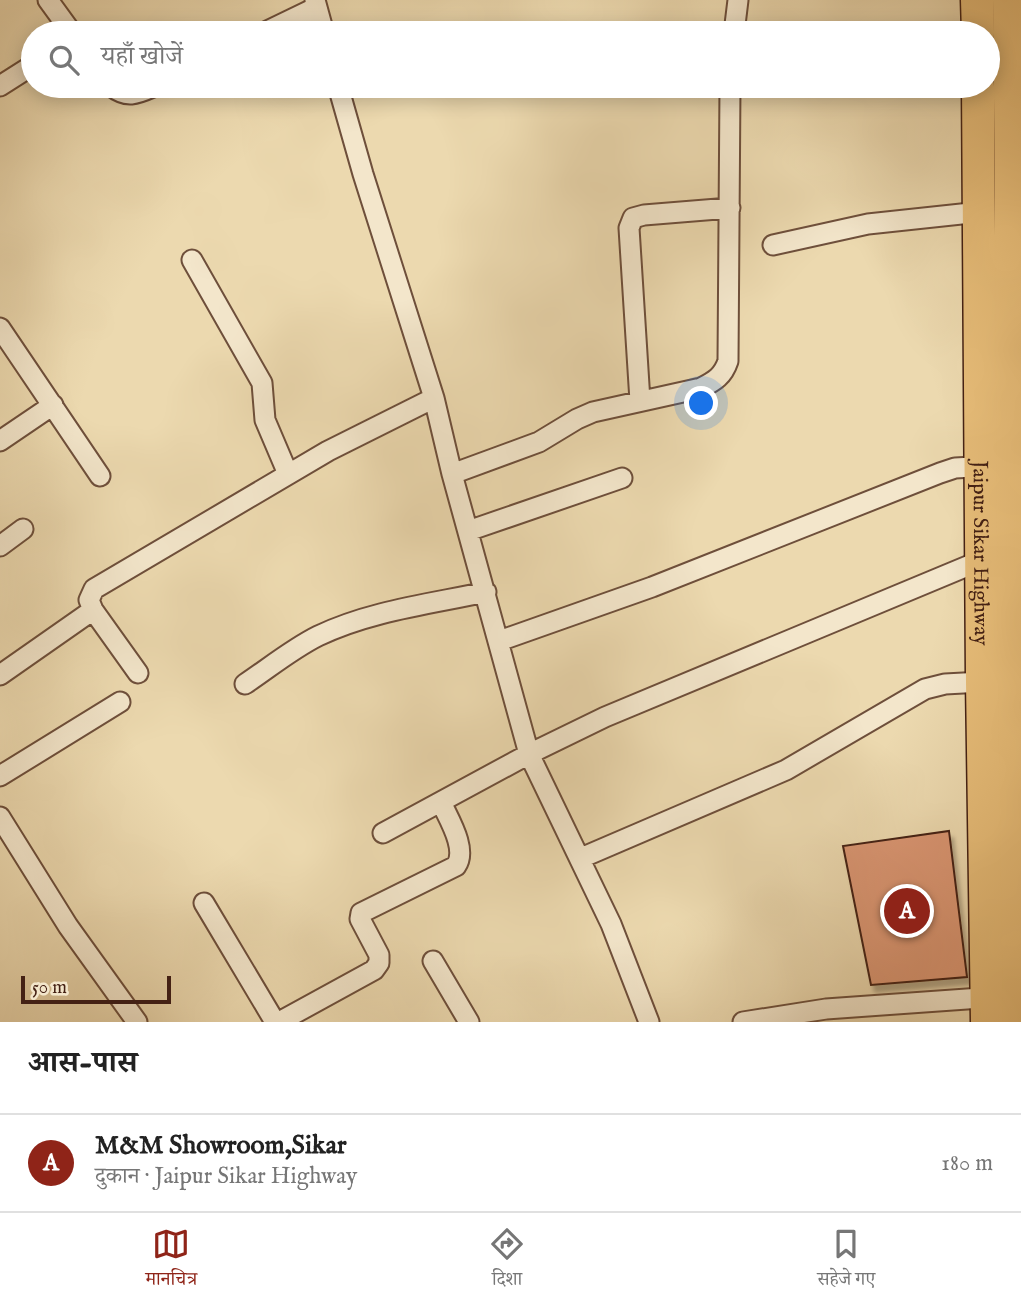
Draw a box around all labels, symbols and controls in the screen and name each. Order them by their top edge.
search box [21,21,1000,98]
text: यहाँ खोजें [101,40,183,73]
icon: search [45,41,83,79]
your location [684,386,718,420]
street label: Jaipur Sikar Highway [965,458,994,646]
pin: A [884,885,930,937]
scale bar [21,973,172,1005]
text: 50 m [32,976,67,1000]
text: आस-पास [28,1045,137,1083]
text: M&M Showroom,Sikar [95,1129,347,1162]
text: A [43,1149,59,1178]
text: 180 m [941,1149,993,1178]
text: दुकान · Jaipur Sikar Highway [95,1162,357,1191]
tab: मानचित्र [146,1225,197,1297]
tab: दिशा [488,1225,526,1297]
tab: सहेजे गए [817,1225,875,1297]

